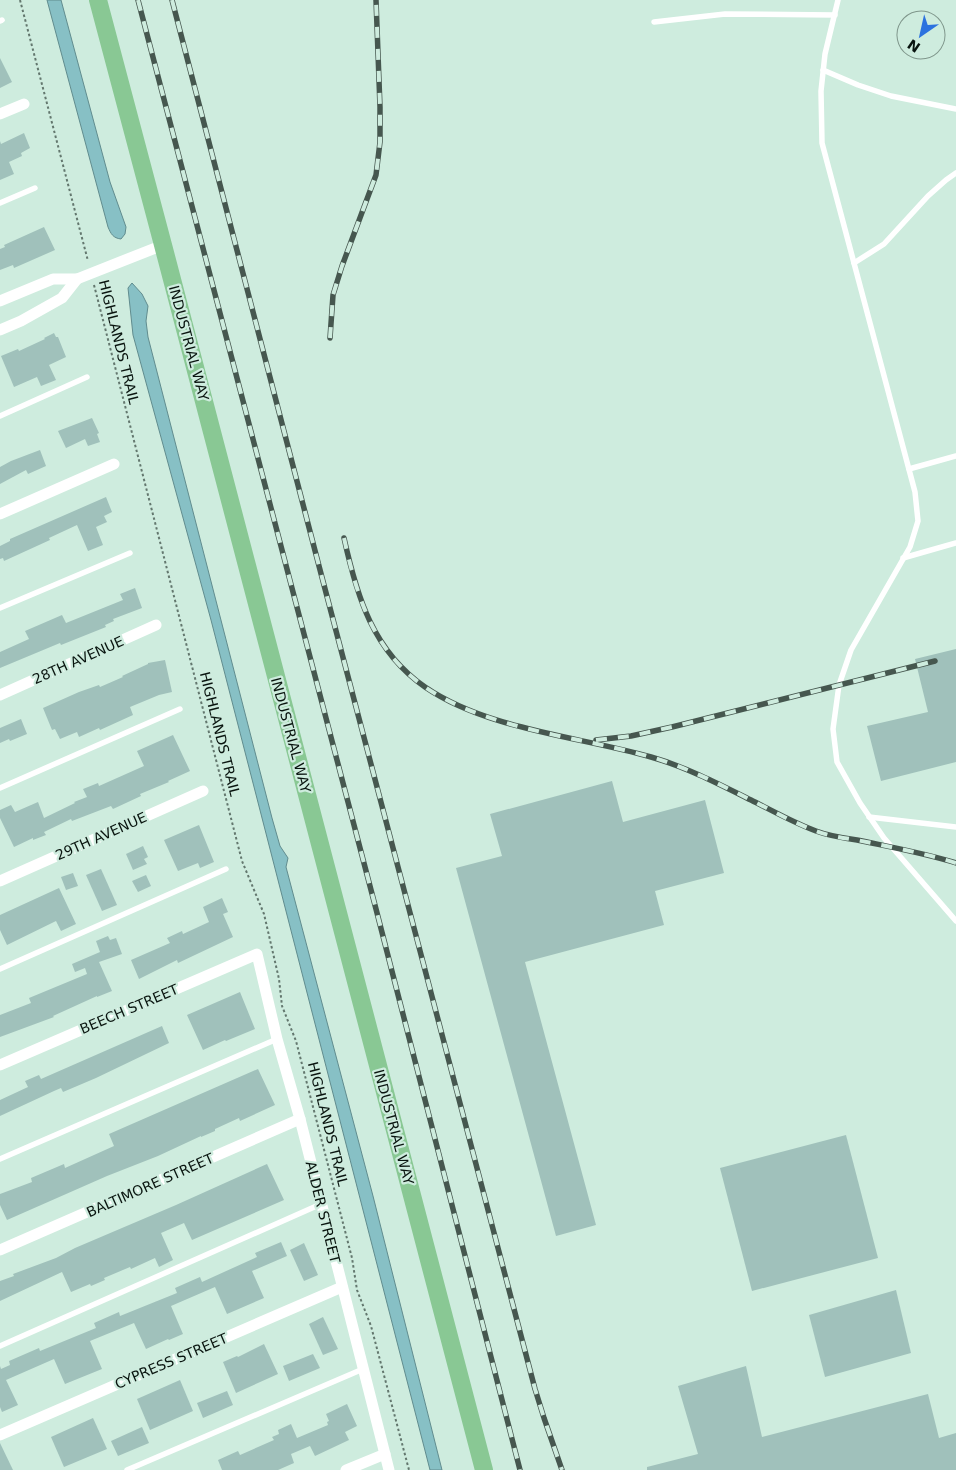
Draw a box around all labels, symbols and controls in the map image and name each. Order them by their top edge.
north arrow [896,10,946,60]
text: N [904,36,923,56]
street label: HIGHLANDS TRAIL [96,278,142,406]
street label: INDUSTRIAL WAY [166,284,212,403]
street label: 28TH AVENUE [30,633,126,687]
street label: HIGHLANDS TRAIL [197,670,243,798]
street label: INDUSTRIAL WAY [268,676,314,795]
street label: 29TH AVENUE [53,809,149,863]
street label: BEECH STREET [77,981,181,1037]
street label: HIGHLANDS TRAIL [305,1060,351,1188]
street label: INDUSTRIAL WAY [371,1068,417,1187]
street label: BALTIMORE STREET [84,1150,216,1220]
street label: ALDER STREET [303,1159,344,1265]
street label: CYPRESS STREET [112,1330,230,1392]

